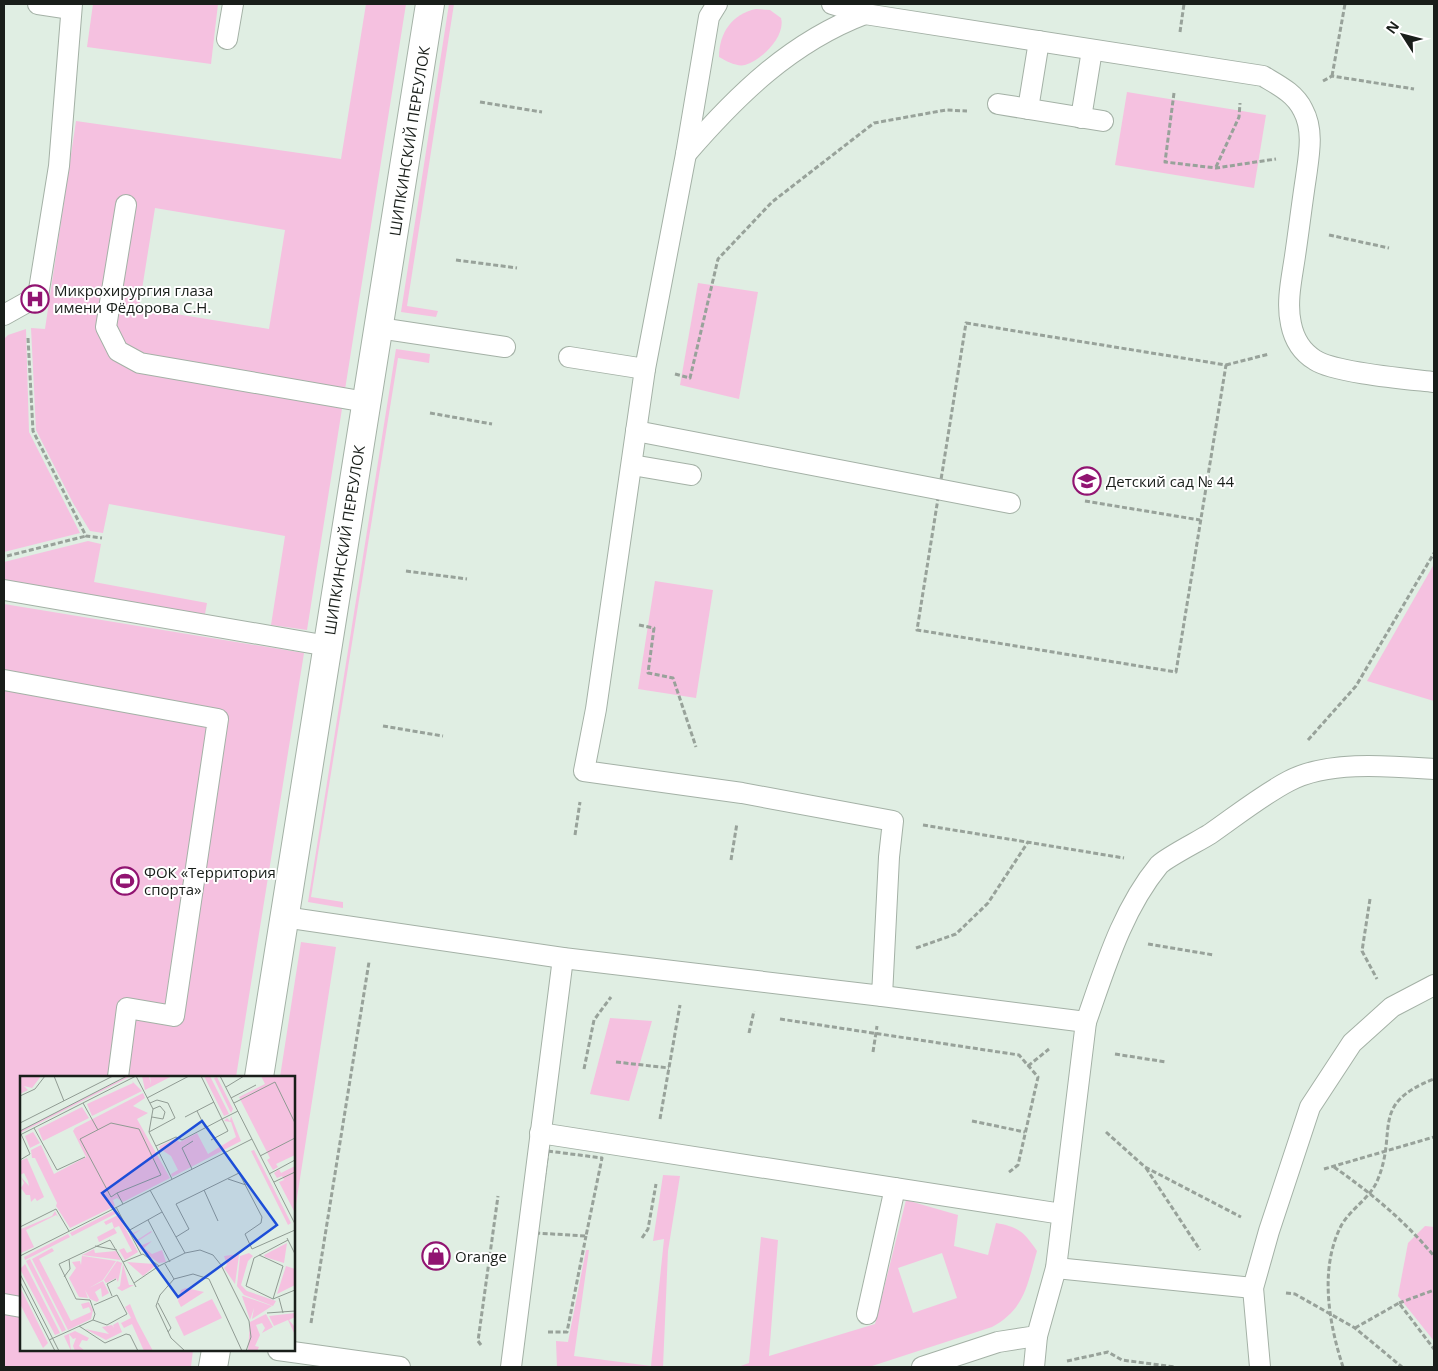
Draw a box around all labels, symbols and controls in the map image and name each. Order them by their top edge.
north arrow [1378,10,1428,60]
text: N [1381,17,1403,37]
street label: ШИПКИНСКИЙ ПЕРЕУЛОК [384,44,434,237]
place label: Микрохирургия глаза имени Фёдорова С.Н. [54,280,213,317]
hospital icon: Микрохирургия глаза имени Фёдорова С.Н. [20,284,50,314]
street label: ШИПКИНСКИЙ ПЕРЕУЛОК [319,443,369,636]
school or university icon: Детский сад № 44 [1072,466,1102,496]
place label: Детский сад № 44 [1106,471,1234,491]
place label: ФОК «Территория спорта» [144,862,276,899]
sports icon: ФОК «Территория спорта» [110,866,140,896]
inset map [20,1076,295,1351]
shop icon: Orange [421,1241,451,1271]
place label: Orange [455,1246,507,1266]

